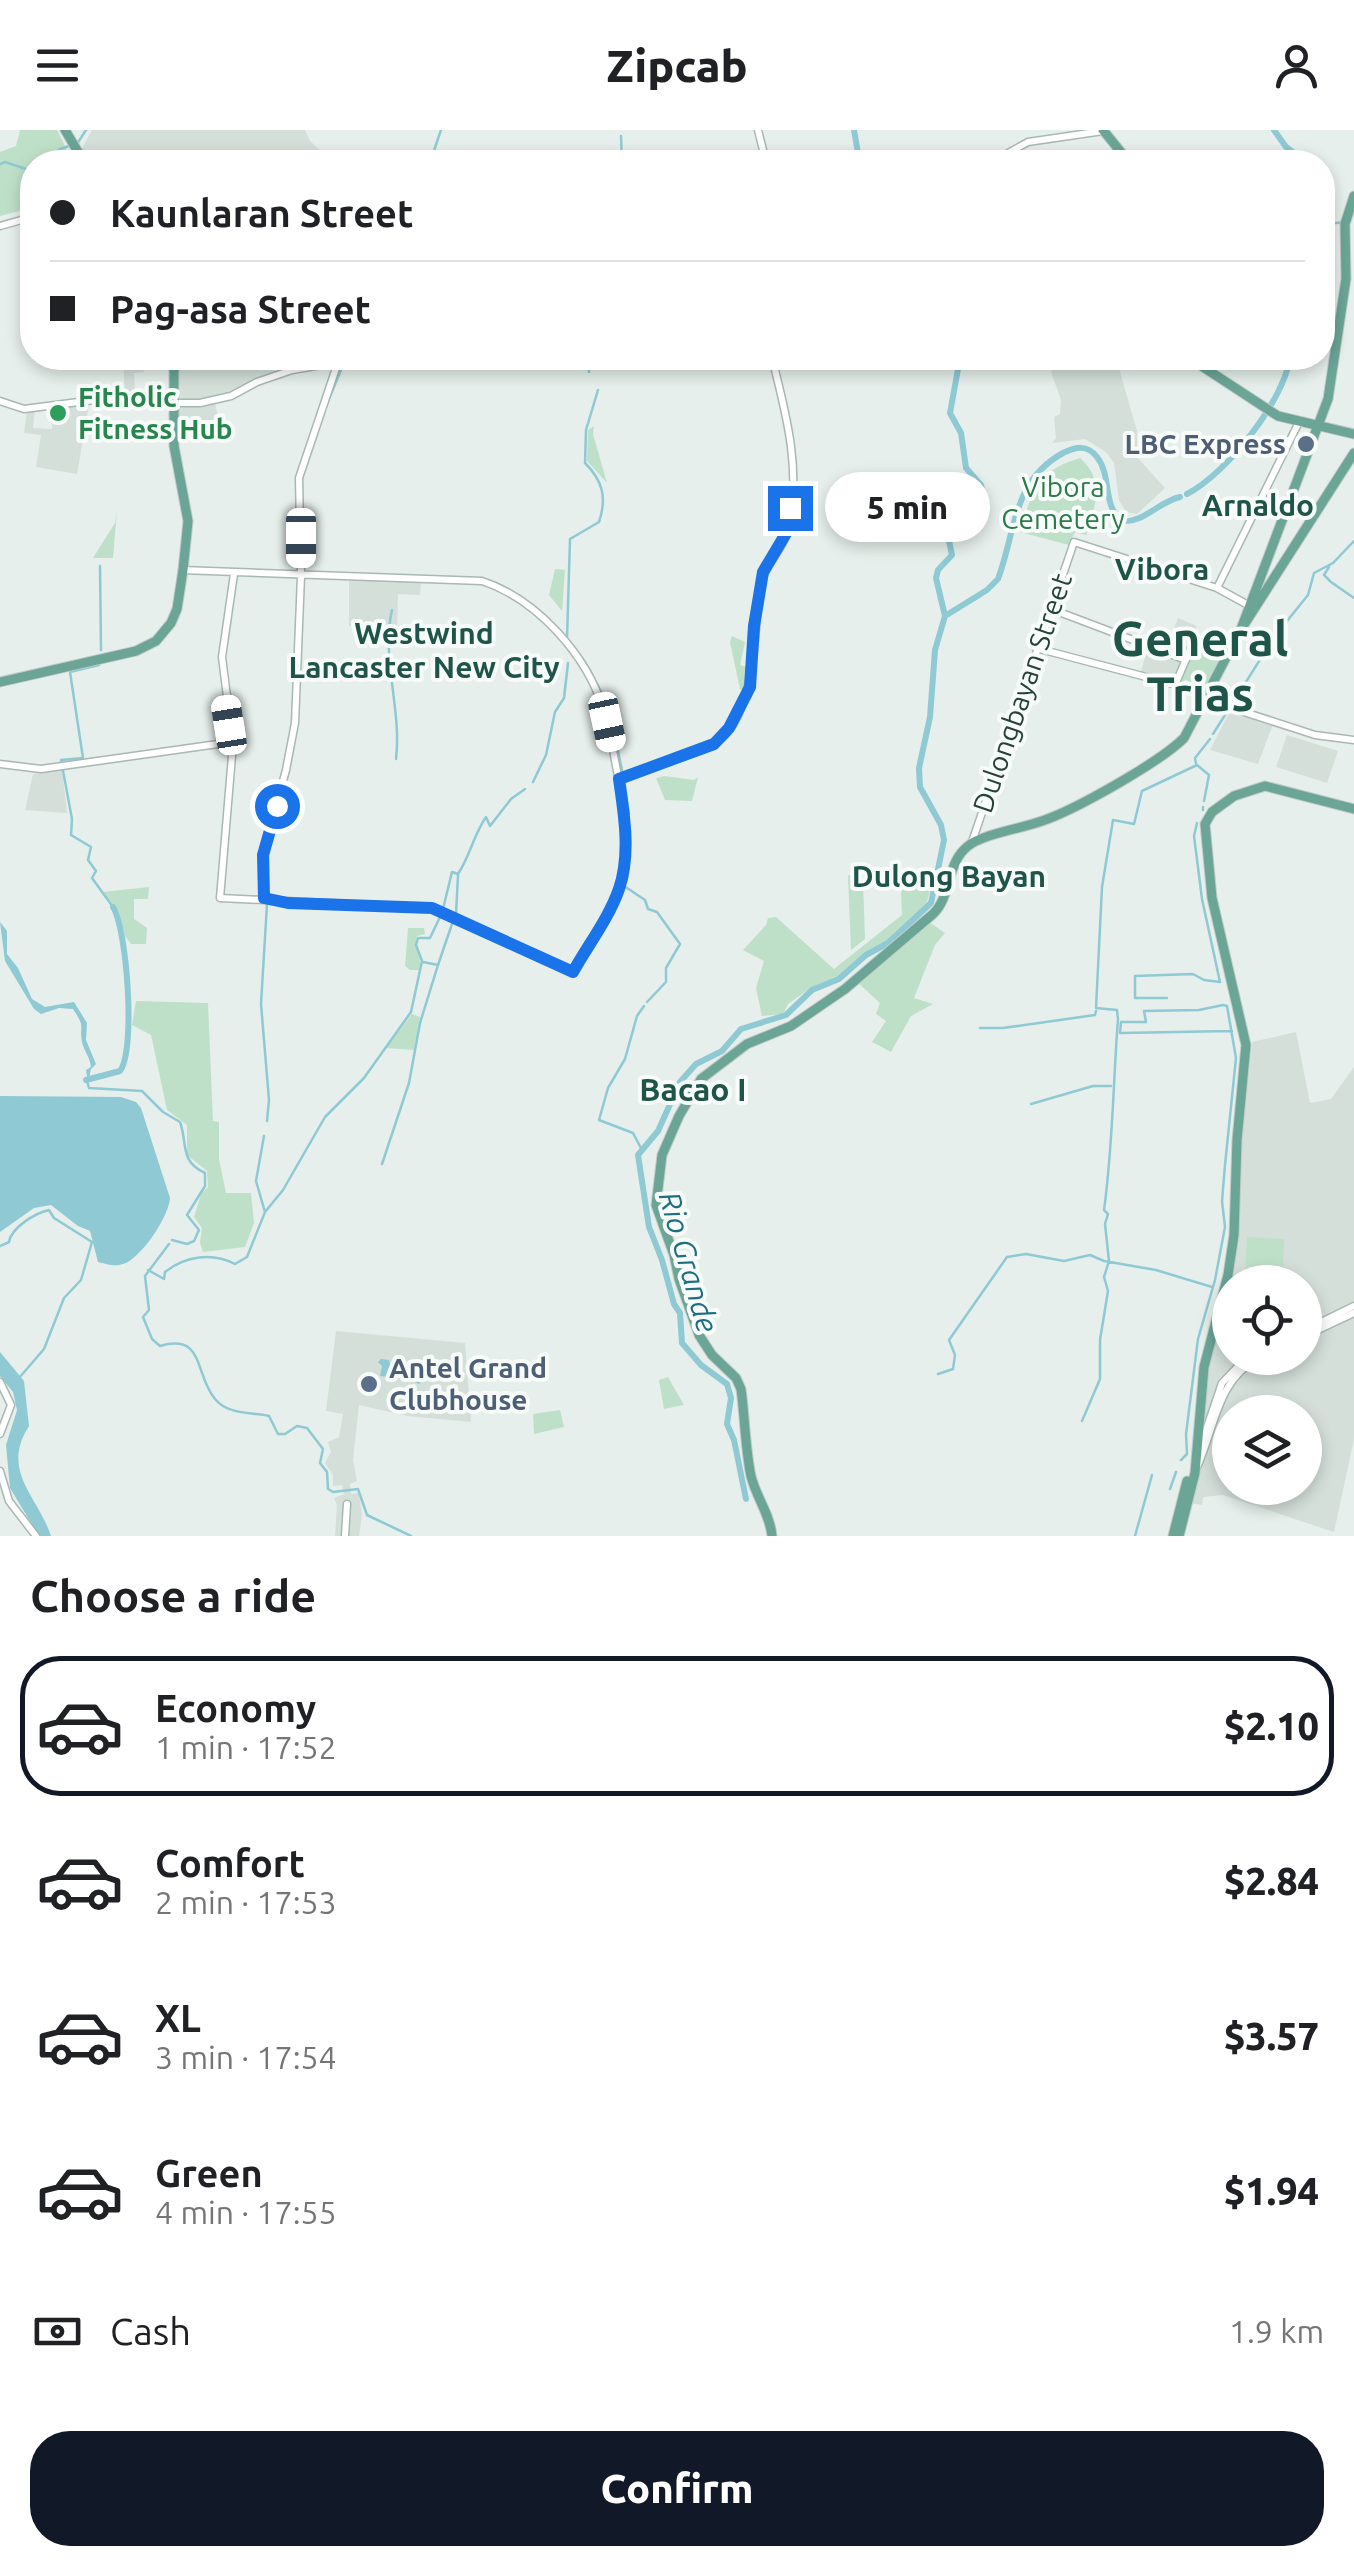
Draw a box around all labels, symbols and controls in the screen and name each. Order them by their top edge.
icon: menu [30,38,85,93]
icon: person [1269,38,1324,93]
text: Zipcab [606,40,748,91]
text: Kaunlaran Street [110,192,413,234]
text: Pag-asa Street [110,288,371,330]
place label: Fitholic Fitness Hub [78,381,233,444]
marker: Fitholic Fitness Hub [47,402,69,424]
place label: LBC Express [1125,428,1286,459]
marker: LBC Express [1295,433,1317,455]
park label: Vibora Cemetery [1001,471,1125,534]
callout: 5 min [825,473,990,543]
route end [768,486,813,531]
district label: Arnaldo [1202,488,1314,522]
text: 5 min [867,489,948,525]
car [286,508,316,568]
district label: Vibora [1115,552,1209,586]
street label: Dulongbayan Street [966,569,1077,816]
district label: General Trias [1112,611,1288,720]
district label: Westwind Lancaster New City [288,616,560,684]
car [586,690,628,754]
car [209,693,249,757]
route start [255,784,300,829]
district label: Dulong Bayan [852,859,1046,893]
district label: Bacao I [639,1071,747,1107]
water label: Rio Grande [653,1188,725,1336]
map controls [1212,1265,1322,1505]
button: locate [1212,1265,1322,1375]
place label: Antel Grand Clubhouse [389,1352,547,1415]
marker: Antel Grand Clubhouse [358,1373,380,1395]
button: layers [1212,1395,1322,1505]
text: Choose a ride [30,1570,316,1621]
icon: car [35,1681,125,1771]
text: Economy [155,1687,316,1729]
text: $2.10 [1224,1705,1319,1747]
text: 1 min · 17:52 [155,1729,337,1765]
icon: car [35,1836,125,1926]
text: Comfort [155,1842,305,1884]
text: $2.84 [1224,1860,1319,1902]
text: 2 min · 17:53 [155,1884,337,1920]
icon: car [35,1991,125,2081]
text: XL [155,1997,201,2039]
text: $3.57 [1224,2015,1319,2057]
text: 3 min · 17:54 [155,2039,337,2075]
icon: car [35,2146,125,2236]
text: Green [155,2152,263,2194]
text: $1.94 [1224,2170,1319,2212]
text: 4 min · 17:55 [155,2194,337,2230]
icon: cash [30,2304,85,2359]
text: Cash [110,2310,191,2352]
text: 1.9 km [1229,2313,1324,2349]
button: Confirm [30,2431,1324,2546]

